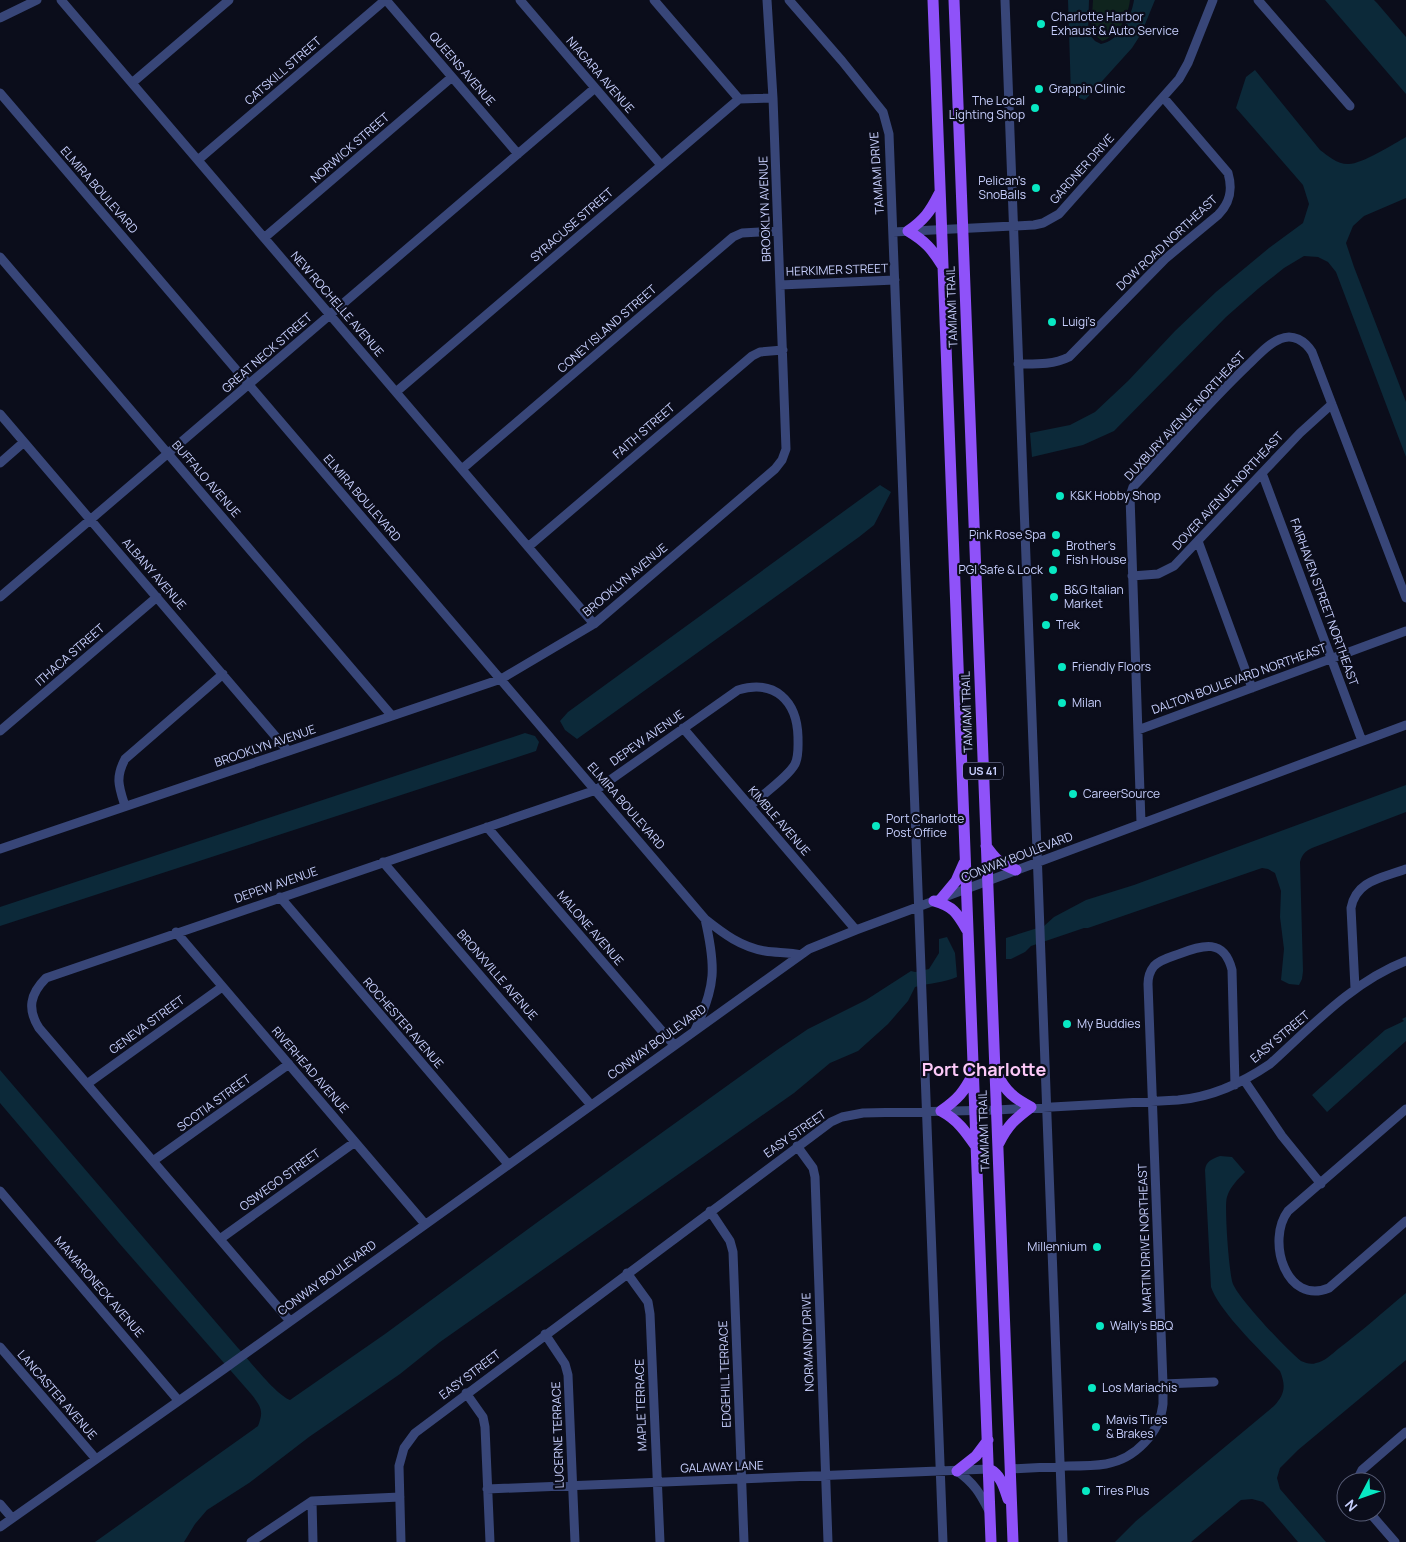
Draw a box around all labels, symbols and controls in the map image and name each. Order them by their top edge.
place label: Charlotte Harbor Exhaust & Auto Service [1051,8,1179,39]
marker: Charlotte Harbor Exhaust & Auto Service [1035,18,1047,30]
street label: QUEENS AVENUE [425,28,499,110]
street label: CATSKILL STREET [241,32,325,109]
street label: NIAGARA AVENUE [562,33,638,117]
place label: Grappin Clinic [1049,80,1126,97]
marker: Grappin Clinic [1033,83,1045,95]
place label: The Local Lighting Shop [949,92,1025,123]
marker: The Local Lighting Shop [1029,102,1041,114]
street label: NORWICK STREET [307,108,393,187]
street label: GARDNER DRIVE [1046,130,1118,207]
street label: TAMIAMI DRIVE [865,131,888,215]
street label: ELMIRA BOULEVARD [57,142,142,237]
street label: BROOKLYN AVENUE [754,156,775,262]
place label: Pelican's SnoBalls [978,172,1026,203]
marker: Pelican's SnoBalls [1030,182,1042,194]
street label: SYRACUSE STREET [527,183,617,265]
street label: DOW ROAD NORTHEAST [1112,191,1222,294]
street label: NEW ROCHELLE AVENUE [287,247,388,360]
street label: HERKIMER STREET [786,259,889,280]
street label: TAMIAMI TRAIL [942,266,961,348]
street label: CONEY ISLAND STREET [553,280,661,377]
street label: GREAT NECK STREET [218,308,316,397]
place label: Luigi's [1062,313,1096,330]
marker: Luigi's [1046,316,1058,328]
street label: DUXBURY AVENUE NORTHEAST [1120,347,1250,484]
street label: FAITH STREET [609,398,679,462]
street label: DOVER AVENUE NORTHEAST [1168,427,1288,553]
street label: BUFFALO AVENUE [168,437,245,521]
street label: ELMIRA BOULEVARD [320,450,405,545]
place label: K&K Hobby Shop [1070,487,1161,504]
marker: K&K Hobby Shop [1054,490,1066,502]
street label: FAIRHAVEN STREET NORTHEAST [1286,516,1363,689]
place label: Pink Rose Spa [969,526,1046,543]
marker: Pink Rose Spa [1050,529,1062,541]
street label: ALBANY AVENUE [118,534,190,613]
place label: Brother's Fish House [1066,537,1126,568]
street label: BROOKLYN AVENUE [579,539,671,620]
marker: Brother's Fish House [1050,547,1062,559]
place label: PGI Safe & Lock [959,561,1044,578]
marker: PGI Safe & Lock [1047,564,1059,576]
place label: B&G Italian Market [1064,581,1124,612]
marker: B&G Italian Market [1048,591,1060,603]
place label: Trek [1056,616,1081,633]
street label: ITHACA STREET [31,619,109,690]
marker: Trek [1040,619,1052,631]
street label: DALTON BOULEVARD NORTHEAST [1149,639,1329,718]
place label: Friendly Floors [1072,658,1151,675]
marker: Friendly Floors [1056,661,1068,673]
street label: TAMIAMI TRAIL [957,671,976,753]
place label: Milan [1072,694,1101,711]
marker: Milan [1056,697,1068,709]
street label: DEPEW AVENUE [606,706,687,769]
street label: BROOKLYN AVENUE [212,720,318,771]
street label: ELMIRA BOULEVARD [584,758,669,853]
road number: US 41 [963,762,1003,779]
street label: KIMBLE AVENUE [744,782,814,859]
place label: CareerSource [1083,785,1160,802]
marker: CareerSource [1067,788,1079,800]
place label: Port Charlotte Post Office [886,810,964,841]
marker: Port Charlotte Post Office [870,820,882,832]
street label: CONWAY BOULEVARD [959,827,1075,886]
street label: DEPEW AVENUE [232,862,320,907]
street label: MALONE AVENUE [553,887,628,969]
street label: BRONXVILLE AVENUE [453,926,542,1024]
street label: ROCHESTER AVENUE [359,974,448,1072]
street label: GENEVA STREET [105,991,189,1058]
street label: CONWAY BOULEVARD [604,1000,710,1083]
street label: EASY STREET [1246,1006,1314,1067]
place label: My Buddies [1077,1015,1141,1032]
marker: My Buddies [1061,1018,1073,1030]
street label: RIVERHEAD AVENUE [268,1023,353,1117]
district label: Port Charlotte [922,1057,1046,1081]
street label: SCOTIA STREET [173,1070,255,1135]
street label: TAMIAMI TRAIL [974,1090,993,1172]
street label: EASY STREET [760,1105,830,1161]
street label: OSWEGO STREET [236,1144,324,1215]
street label: MARTIN DRIVE NORTHEAST [1133,1162,1156,1313]
street label: MAMARONECK AVENUE [51,1233,148,1341]
street label: CONWAY BOULEVARD [274,1236,380,1319]
place label: Millennium [1027,1238,1087,1255]
marker: Millennium [1091,1241,1103,1253]
street label: NORMANDY DRIVE [797,1292,818,1392]
place label: Wally's BBQ [1110,1317,1173,1334]
street label: EDGEHILL TERRACE [714,1320,735,1428]
marker: Wally's BBQ [1094,1320,1106,1332]
street label: EASY STREET [436,1345,505,1403]
street label: LANCASTER AVENUE [14,1346,101,1443]
street label: MAPLE TERRACE [630,1358,651,1451]
place label: Los Mariachis [1102,1379,1177,1396]
street label: LUCERNE TERRACE [547,1381,568,1489]
marker: Los Mariachis [1086,1382,1098,1394]
place label: Mavis Tires & Brakes [1106,1411,1168,1442]
marker: Mavis Tires & Brakes [1090,1421,1102,1433]
street label: GALAWAY LANE [680,1457,764,1476]
north arrow [1336,1472,1386,1522]
place label: Tires Plus [1096,1482,1149,1499]
marker: Tires Plus [1080,1485,1092,1497]
text: N [1340,1496,1361,1516]

